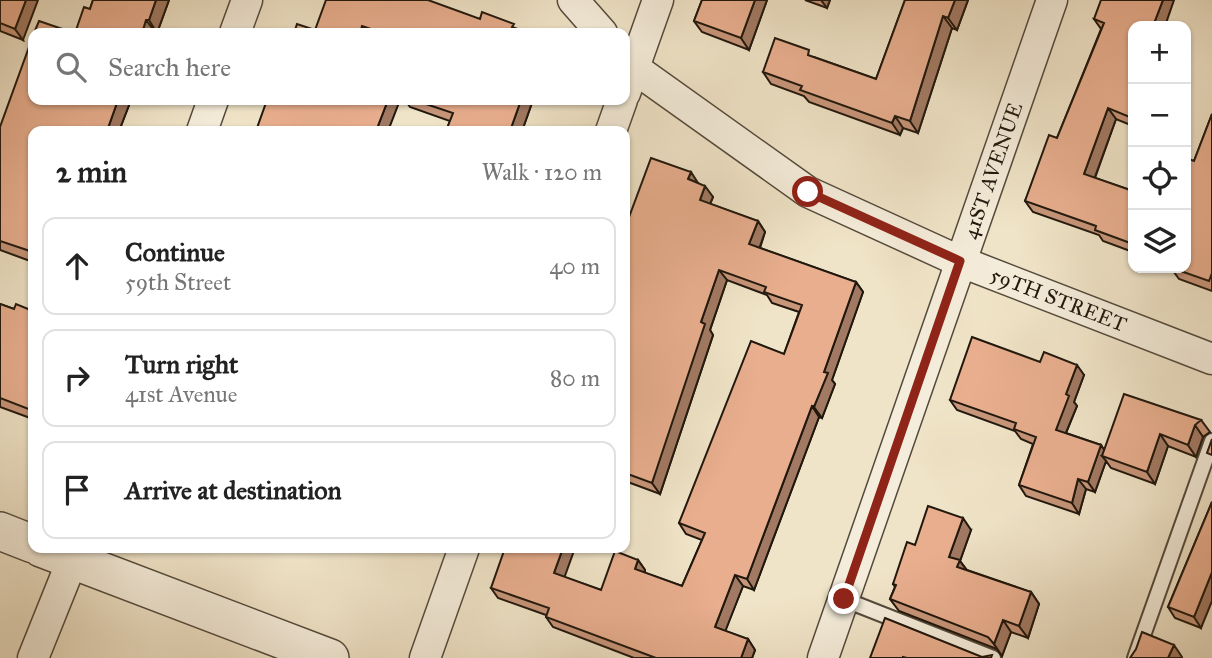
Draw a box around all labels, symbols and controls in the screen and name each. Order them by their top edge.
map controls [1128,21,1191,273]
button: + [1128,21,1191,84]
search box [28,28,630,105]
icon: search [52,48,90,86]
text: Search here [108,51,231,83]
button: − [1128,84,1191,147]
street label: 41ST AVENUE [957,99,1028,242]
button: locate [1128,147,1191,210]
text: 2 min [56,154,127,190]
text: Walk · 120 m [482,158,602,186]
route start [792,176,823,207]
button: layers [1128,210,1191,273]
text: Continue [125,236,225,268]
icon: ahead [58,247,96,285]
text: 40 m [550,252,600,280]
street label: 59TH STREET [987,261,1130,338]
text: 59th Street [125,268,231,296]
text: Turn right [125,348,238,380]
icon: right [58,359,96,397]
text: 80 m [550,364,600,392]
text: 41st Avenue [125,380,237,408]
icon: arrive [58,471,96,509]
text: Arrive at destination [125,474,342,506]
route end [828,583,859,614]

